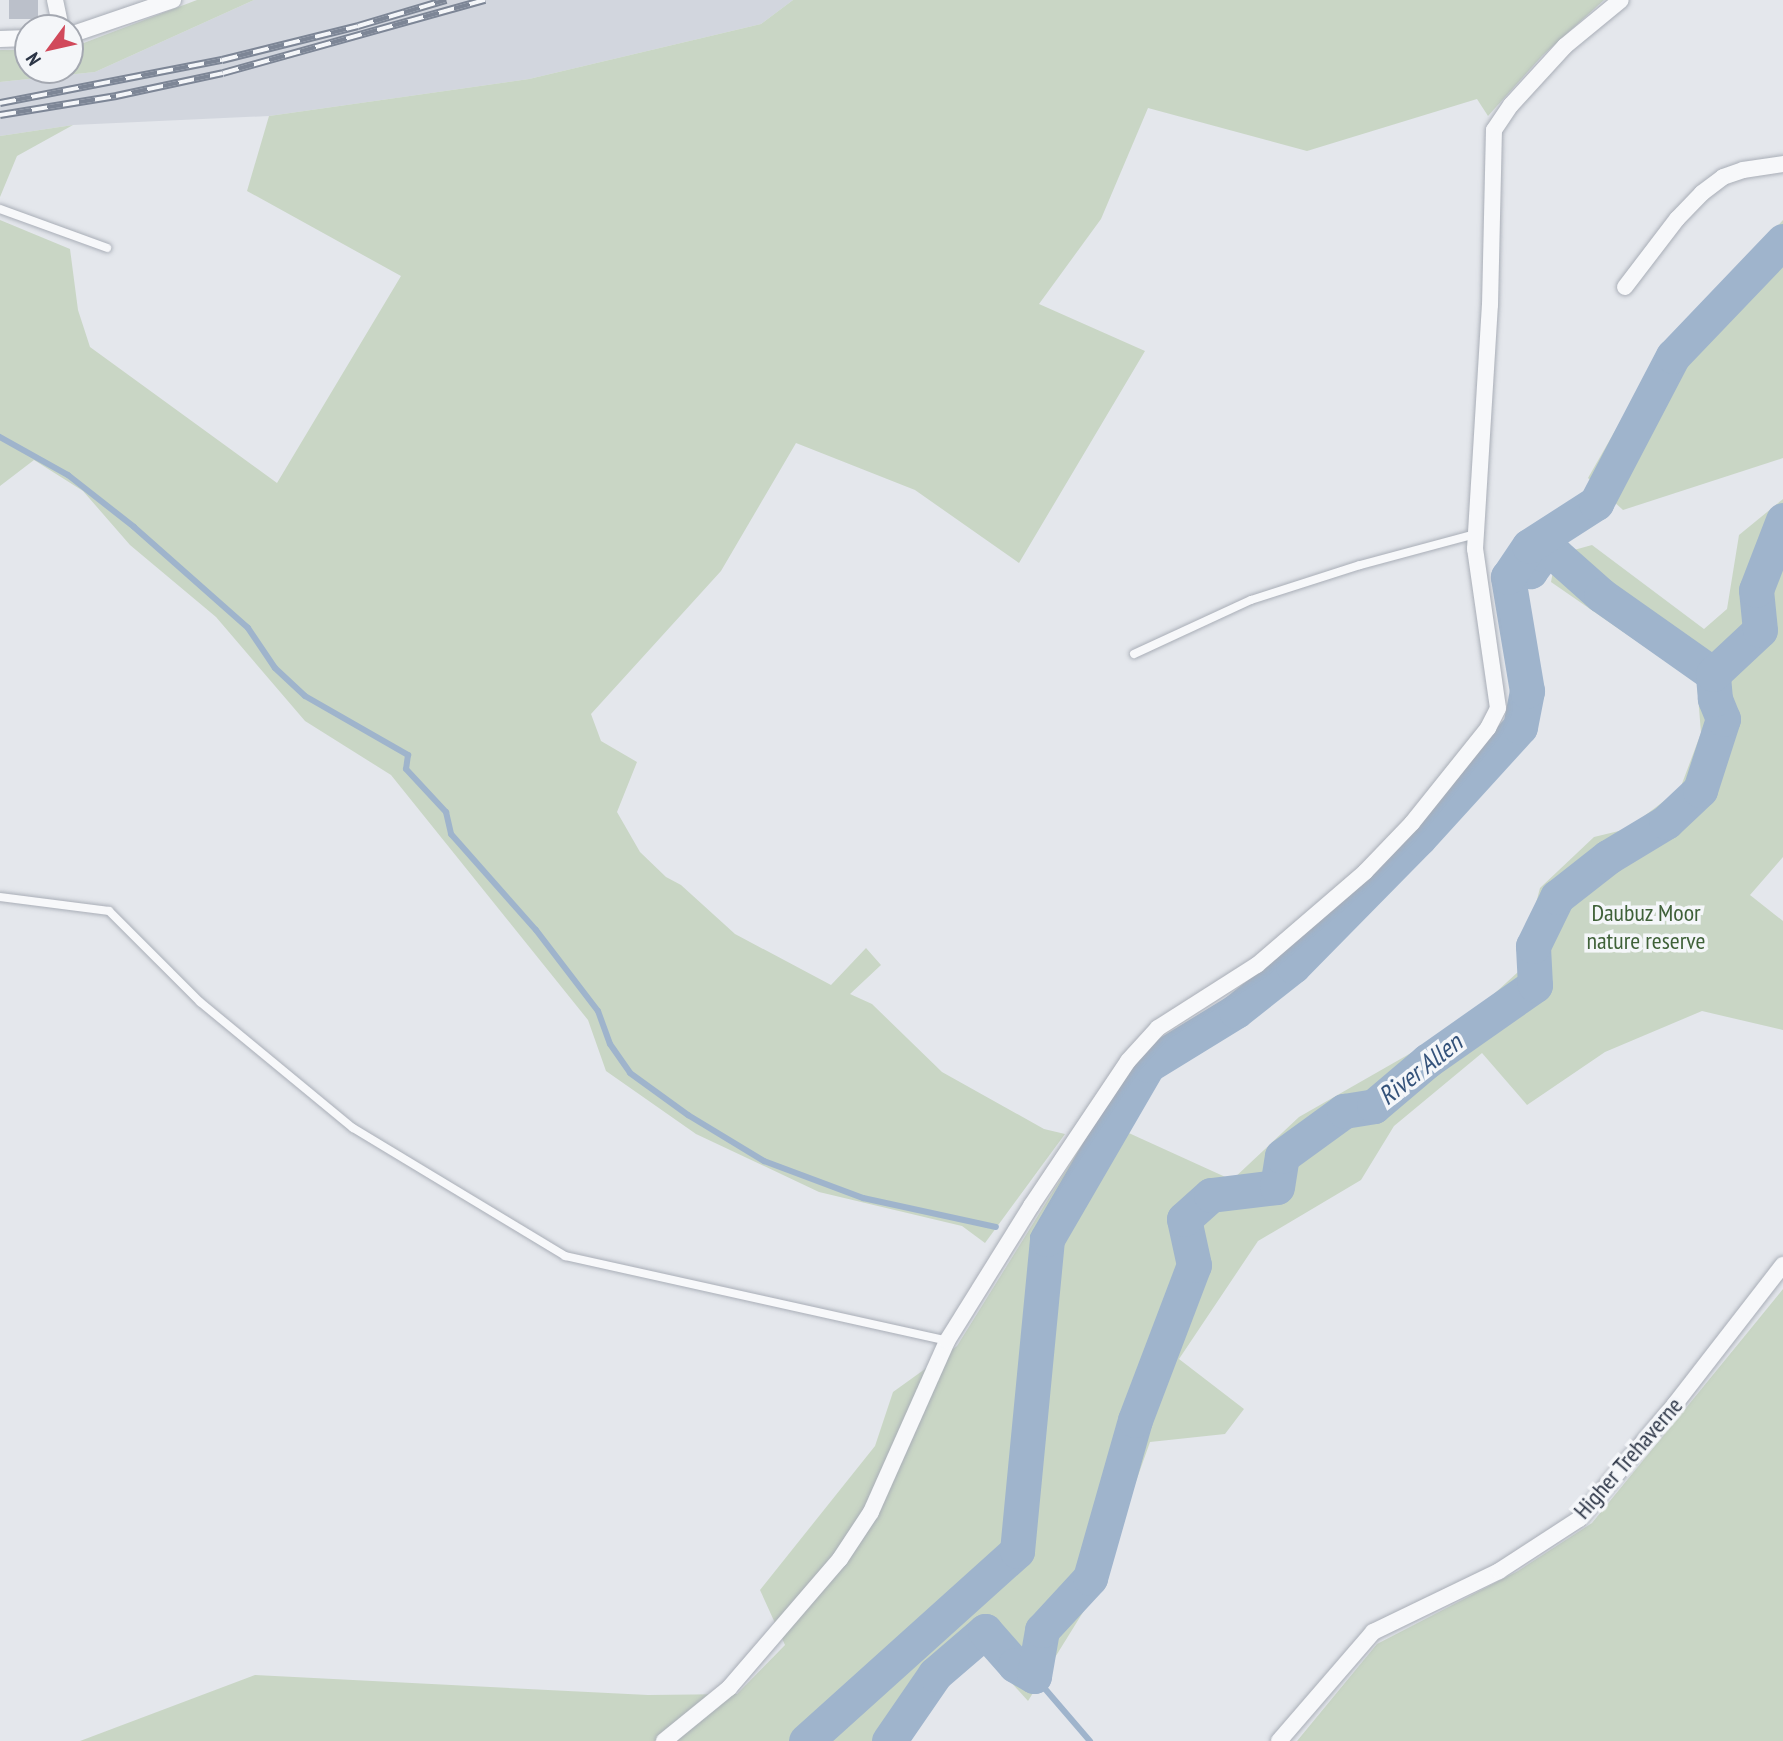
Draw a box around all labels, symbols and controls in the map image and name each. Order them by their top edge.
north arrow [14,14,84,84]
text: N [20,49,46,70]
park label: Daubuz Moor nature reserve [1586,899,1706,955]
water label: River Allen [1372,1026,1468,1112]
street label: Higher Trehaverne [1567,1391,1689,1525]

